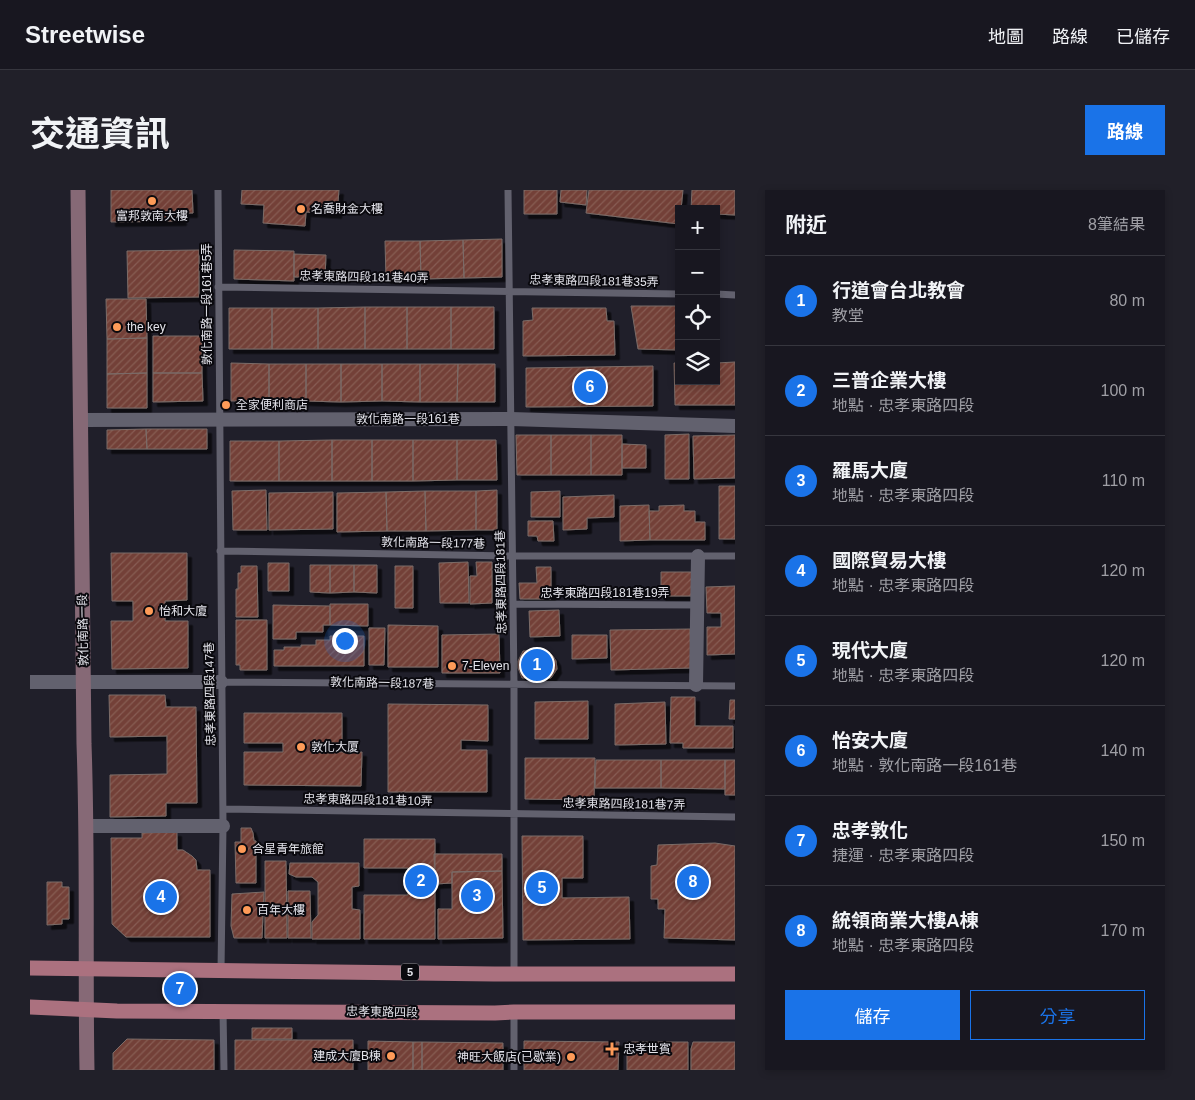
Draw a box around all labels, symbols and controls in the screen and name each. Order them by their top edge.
text: Streetwise [25,21,145,48]
text: 地圖 [988,27,1024,47]
text: 路線 [1052,27,1088,47]
text: 已儲存 [1116,27,1170,47]
button: 路線 [1085,105,1165,155]
text: 交通資訊 [30,114,170,153]
marker: 富邦敦南大樓 [146,195,158,207]
place label: 名喬財金大樓 [311,202,383,216]
marker: 名喬財金大樓 [295,203,307,215]
map controls [675,205,720,385]
button: + [675,205,720,250]
place label: 富邦敦南大樓 [116,209,188,223]
text: 附近 [785,213,827,236]
text: 8筆結果 [1088,216,1145,233]
street label: 敦化南路一段161巷5弄 [200,243,214,365]
button: − [675,250,720,295]
street label: 忠孝東路四段181巷40弄 [299,269,429,285]
street label: 忠孝東路四段181巷35弄 [529,273,659,289]
text: 行道會台北教會 [832,280,965,301]
text: 1 [797,292,805,309]
text: 80 m [1109,292,1145,309]
button: locate [675,295,720,340]
text: 教堂 [832,307,864,324]
place label: the key [127,320,166,334]
marker: the key [111,321,123,333]
button: layers [675,340,720,385]
pin: 6 [574,368,606,406]
text: 三普企業大樓 [832,370,946,391]
text: 2 [797,382,805,399]
text: 100 m [1101,382,1145,399]
text: 地點 · 忠孝東路四段 [832,397,974,414]
place label: 全家便利商店 [236,398,308,412]
marker: 全家便利商店 [220,399,232,411]
street label: 敦化南路一段161巷 [356,412,460,426]
text: 羅馬大廈 [832,460,908,481]
text: 3 [797,472,805,489]
text: 110 m [1102,472,1145,489]
text: 地點 · 忠孝東路四段 [832,487,974,504]
street label: 忠孝東路四段181巷 [493,530,509,634]
street label: 敦化南路一段177巷 [381,535,485,551]
text: 國際貿易大樓 [832,550,946,571]
text: 4 [797,562,805,579]
text: 120 m [1101,562,1145,579]
text: 地點 · 忠孝東路四段 [832,577,974,594]
street label: 忠孝東路四段181巷19弄 [540,586,670,600]
street label: 敦化南路一段 [75,594,91,666]
place label: 怡和大廈 [159,604,207,618]
marker: 怡和大廈 [143,605,155,617]
your location [332,628,358,654]
text: 現代大廈 [832,640,908,661]
street label: 忠孝東路四段147巷 [202,642,218,746]
pin: 1 [521,646,553,684]
text: 5 [797,652,805,669]
text: 120 m [1101,652,1145,669]
place label: 7-Eleven [462,659,509,673]
marker: 7-Eleven [446,660,458,672]
text: 地點 · 忠孝東路四段 [832,667,974,684]
street label: 敦化南路一段187巷 [330,675,434,691]
text: 怡安大廈 [832,730,908,751]
place label: 敦化大厦 [311,740,359,754]
marker: 敦化大厦 [295,741,307,753]
text: 6 [797,742,805,759]
text: 140 m [1101,742,1145,759]
text: 地點 · 敦化南路一段161巷 [832,757,1017,774]
street label: 忠孝東路四段181巷10弄 [303,792,433,808]
street label: 忠孝東路四段181巷7弄 [563,796,685,812]
text: 忠孝敦化 [832,820,908,841]
text: 7 [797,832,805,849]
text: 150 m [1101,832,1145,849]
place label: 合星青年旅館 [252,842,324,856]
marker: 合星青年旅館 [236,843,248,855]
text: 捷運 · 忠孝東路四段 [832,847,974,864]
pin: 2 [405,862,437,900]
pin: 8 [677,863,709,901]
pin: 5 [526,869,558,907]
pin: 3 [461,877,493,915]
pin: 4 [145,878,177,916]
place label: 百年大樓 [257,903,305,917]
marker: 百年大樓 [241,904,253,916]
text: 統領商業大樓A棟 [832,910,979,931]
text: 8 [797,922,805,939]
text: 170 m [1101,922,1145,939]
text: 地點 · 忠孝東路四段 [832,937,974,954]
road number: 5 [401,964,419,980]
pin: 7 [164,970,196,1008]
button: 儲存 [785,990,960,1040]
button: 分享 [970,990,1145,1040]
street label: 忠孝東路四段 [346,1004,418,1020]
marker: 忠孝世賓 [605,1042,619,1056]
place label: 忠孝世賓 [623,1042,671,1056]
place label: 建成大廈B棟 [313,1049,381,1063]
marker: 建成大廈B棟 [385,1050,397,1062]
place label: 神旺大飯店(已歇業) [457,1050,561,1064]
marker: 神旺大飯店(已歇業) [565,1051,577,1063]

